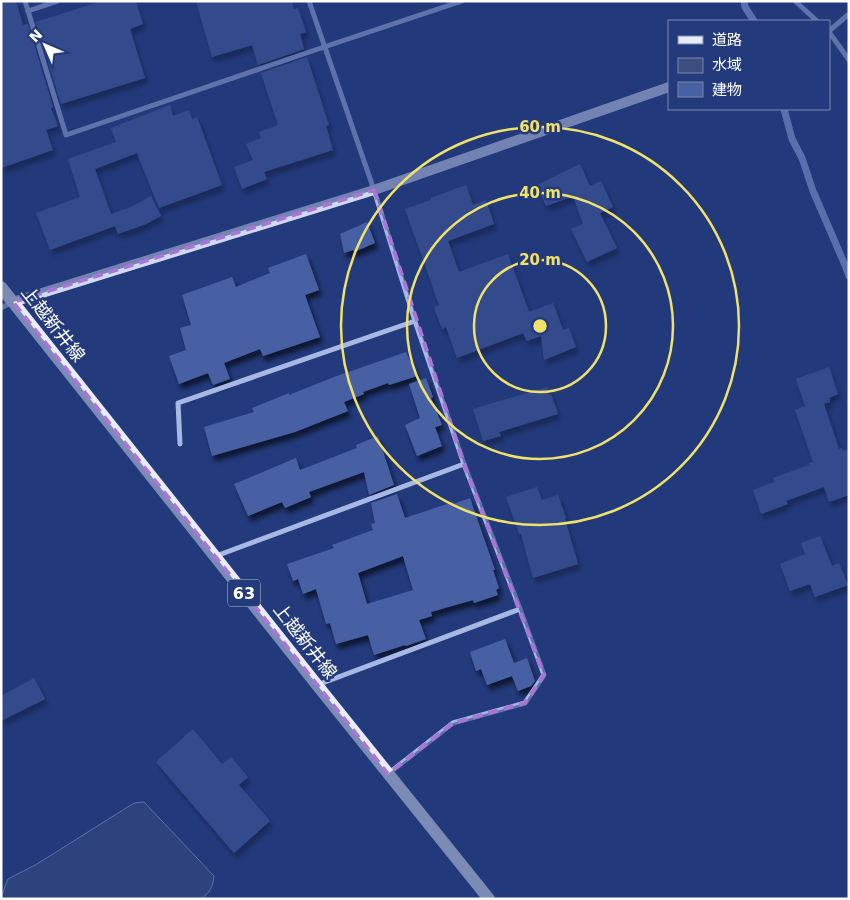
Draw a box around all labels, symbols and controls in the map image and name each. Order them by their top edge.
north arrow [20,20,70,70]
legend [668,20,830,110]
text: N [26,26,46,46]
text: 道路 [712,31,742,49]
text: 水域 [712,56,742,74]
text: 建物 [712,81,742,99]
text: 60 m [519,118,561,136]
text: 40 m [519,184,561,202]
text: 20 m [519,251,561,269]
street label: 上越新井線 [17,282,89,366]
centre of rings [531,317,549,335]
road number: 63 [228,580,260,606]
street label: 上越新井線 [269,599,341,683]

